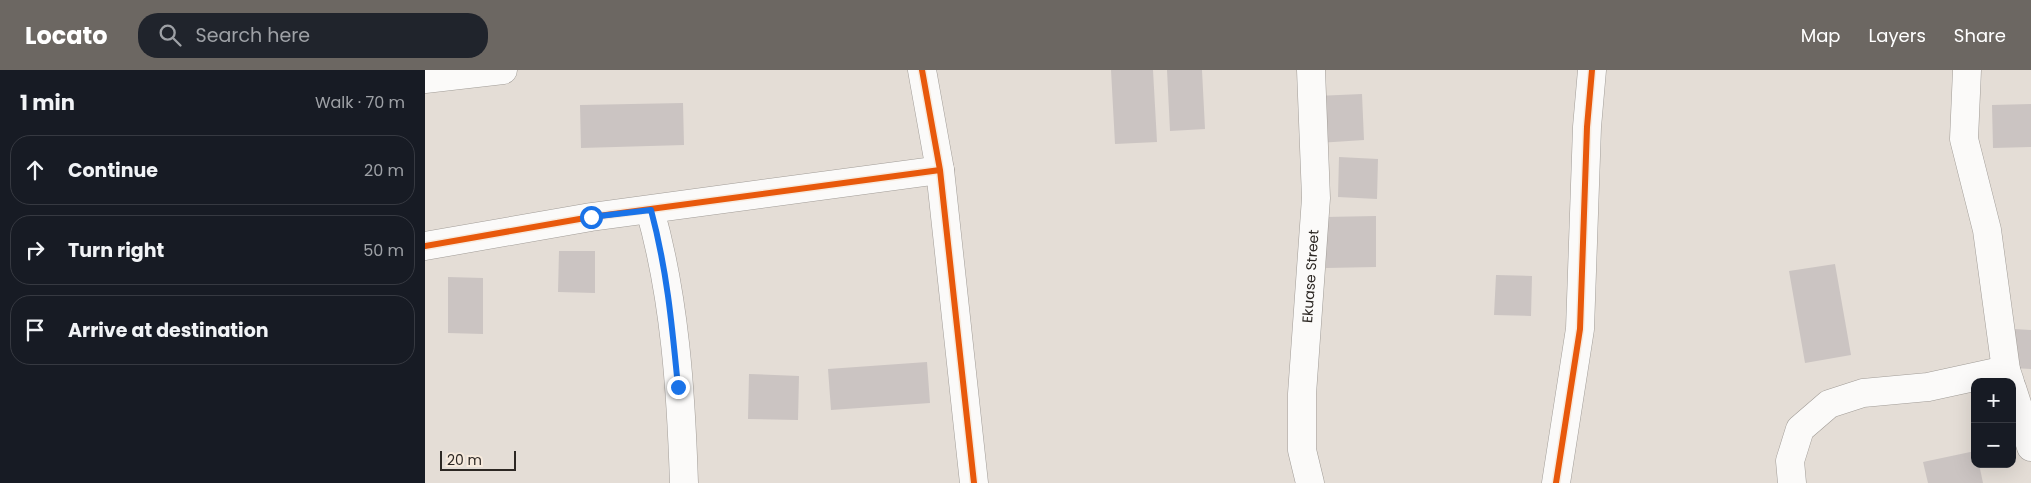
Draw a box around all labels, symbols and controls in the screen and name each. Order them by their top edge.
search box [138,13,488,58]
text: Locato [25,19,108,52]
icon: search [156,21,184,49]
text: Search here [196,22,310,49]
text: Map [1801,23,1841,48]
text: Layers [1869,23,1926,48]
text: Share [1954,23,2006,48]
text: 1 min [20,88,75,117]
text: Walk · 70 m [315,91,405,114]
icon: ahead [21,156,49,184]
text: Continue [68,157,158,184]
text: 20 m [364,159,404,182]
route start [580,206,603,229]
street label: Ekuase Street [1297,229,1324,324]
icon: right [21,236,49,264]
text: Turn right [68,237,164,264]
text: 50 m [363,239,404,262]
icon: arrive [21,316,49,344]
text: Arrive at destination [68,317,269,344]
route end [667,376,690,399]
map controls [1971,378,2016,468]
button: + [1971,378,2016,423]
button: − [1971,423,2016,468]
scale bar [440,448,516,471]
text: 20 m [447,450,482,470]

